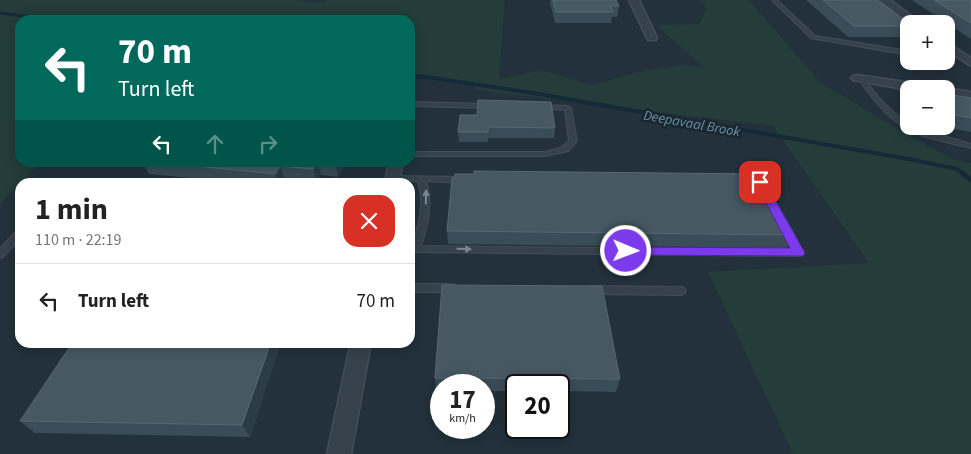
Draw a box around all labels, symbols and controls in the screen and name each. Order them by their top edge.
map controls [900,15,955,135]
button: + [900,15,955,70]
text: 70 m [118,27,192,77]
icon: left [35,35,100,100]
text: Turn left [118,73,194,105]
button: − [900,80,955,135]
water label: Deepavaal Brook [642,106,742,142]
icon: left [148,130,176,158]
icon: ahead [201,130,229,158]
icon: right [254,130,282,158]
pin [739,161,781,203]
icon: arrive [746,168,774,196]
text: 1 min [35,188,108,231]
one-way arrow [422,189,430,205]
button: close [343,195,395,247]
position arrow [599,224,651,276]
text: 110 m · 22:19 [35,229,122,251]
one-way arrow [456,245,472,253]
icon: left [35,287,63,315]
text: Turn left [78,288,149,315]
text: 70 m [357,288,395,315]
speed limit sign: 20 [505,374,570,439]
text: 17 [449,382,476,418]
text: km/h [449,410,476,427]

